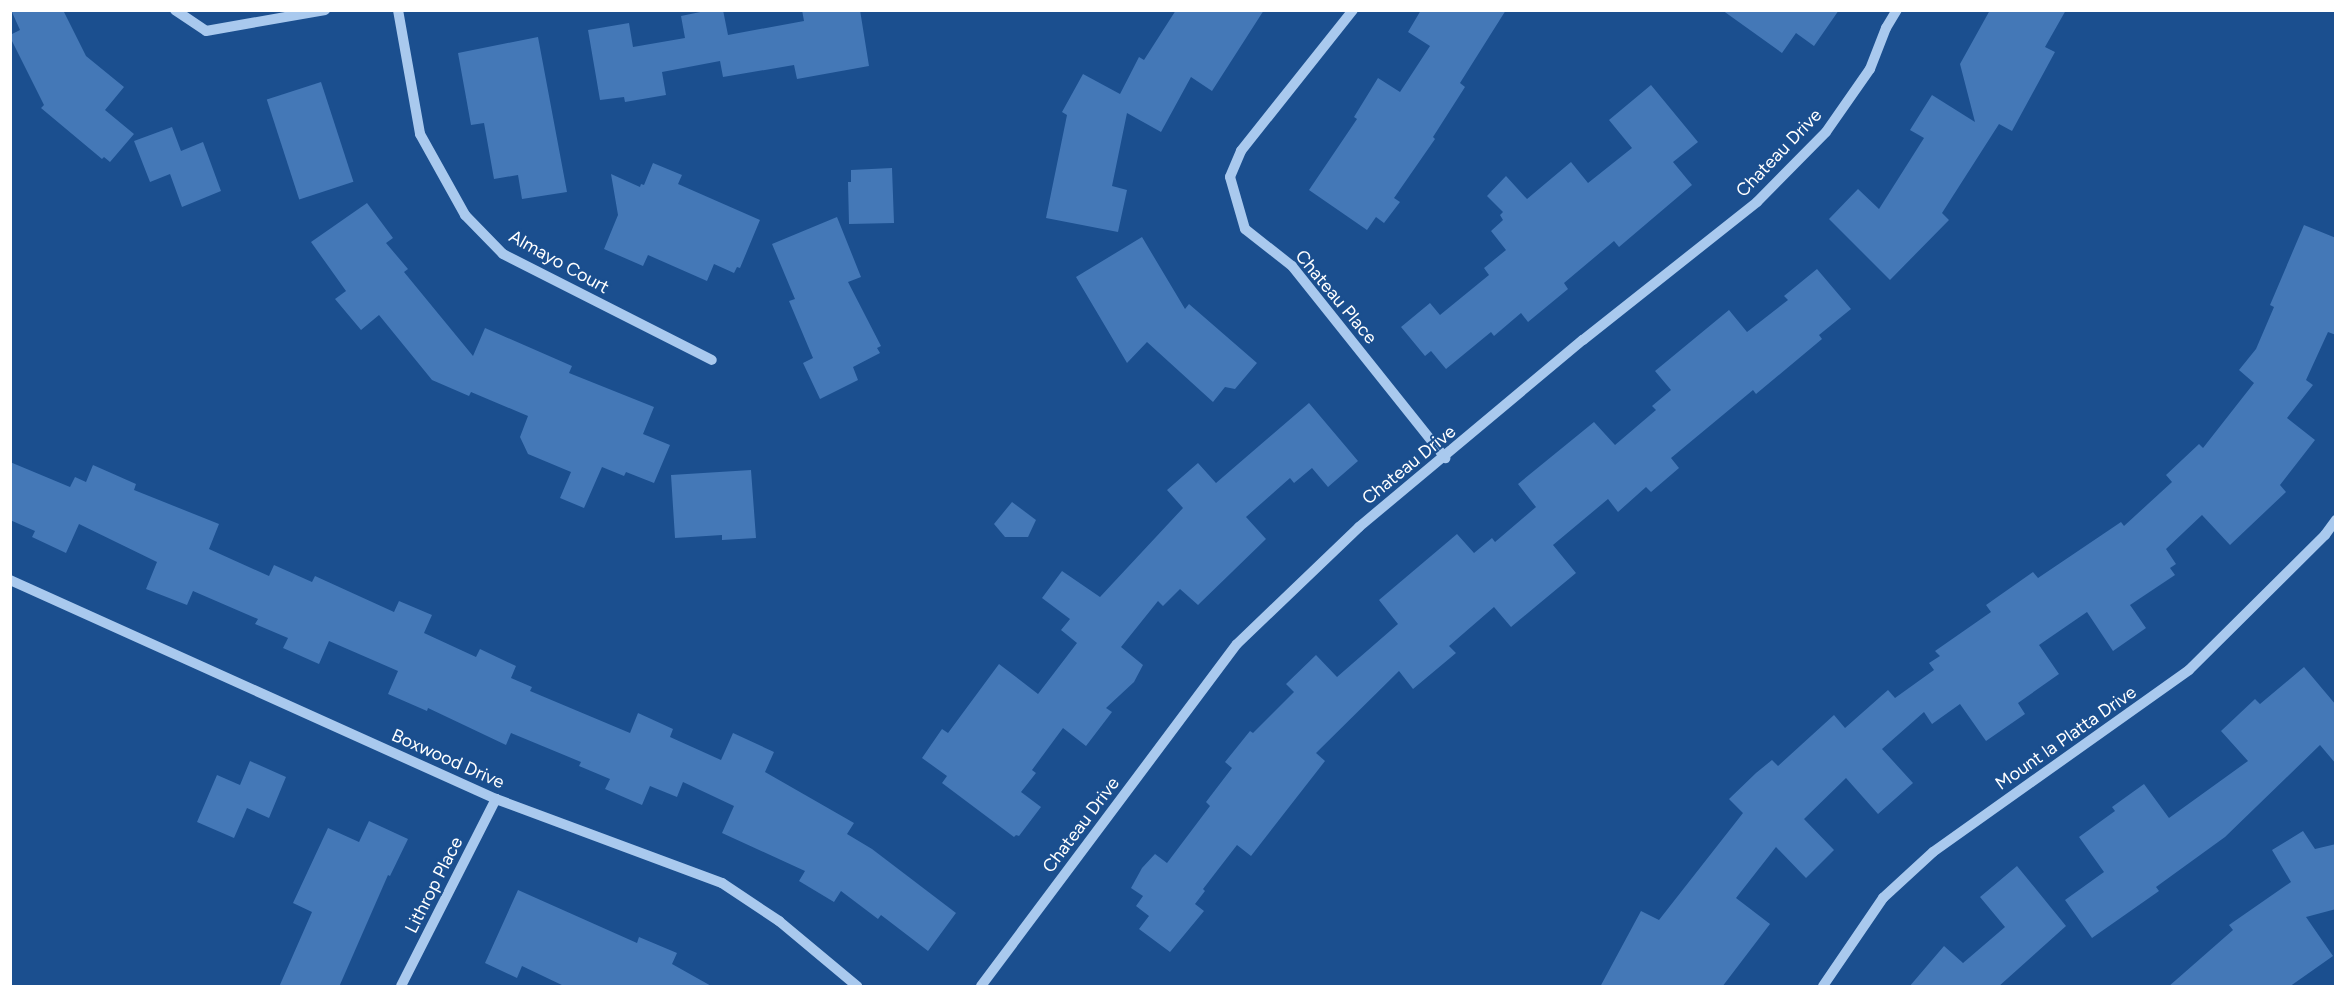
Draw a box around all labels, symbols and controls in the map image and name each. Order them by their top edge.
street label: Chateau Drive [1732,104,1826,202]
street label: Almayo Court [505,226,613,298]
street label: Chateau Place [1291,246,1381,348]
street label: Chateau Drive [1358,421,1460,509]
street label: Mount la Platta Drive [1991,681,2141,795]
street label: Boxwood Drive [388,724,508,794]
street label: Chateau Drive [1038,773,1124,877]
street label: Lithrop Place [401,833,467,937]

